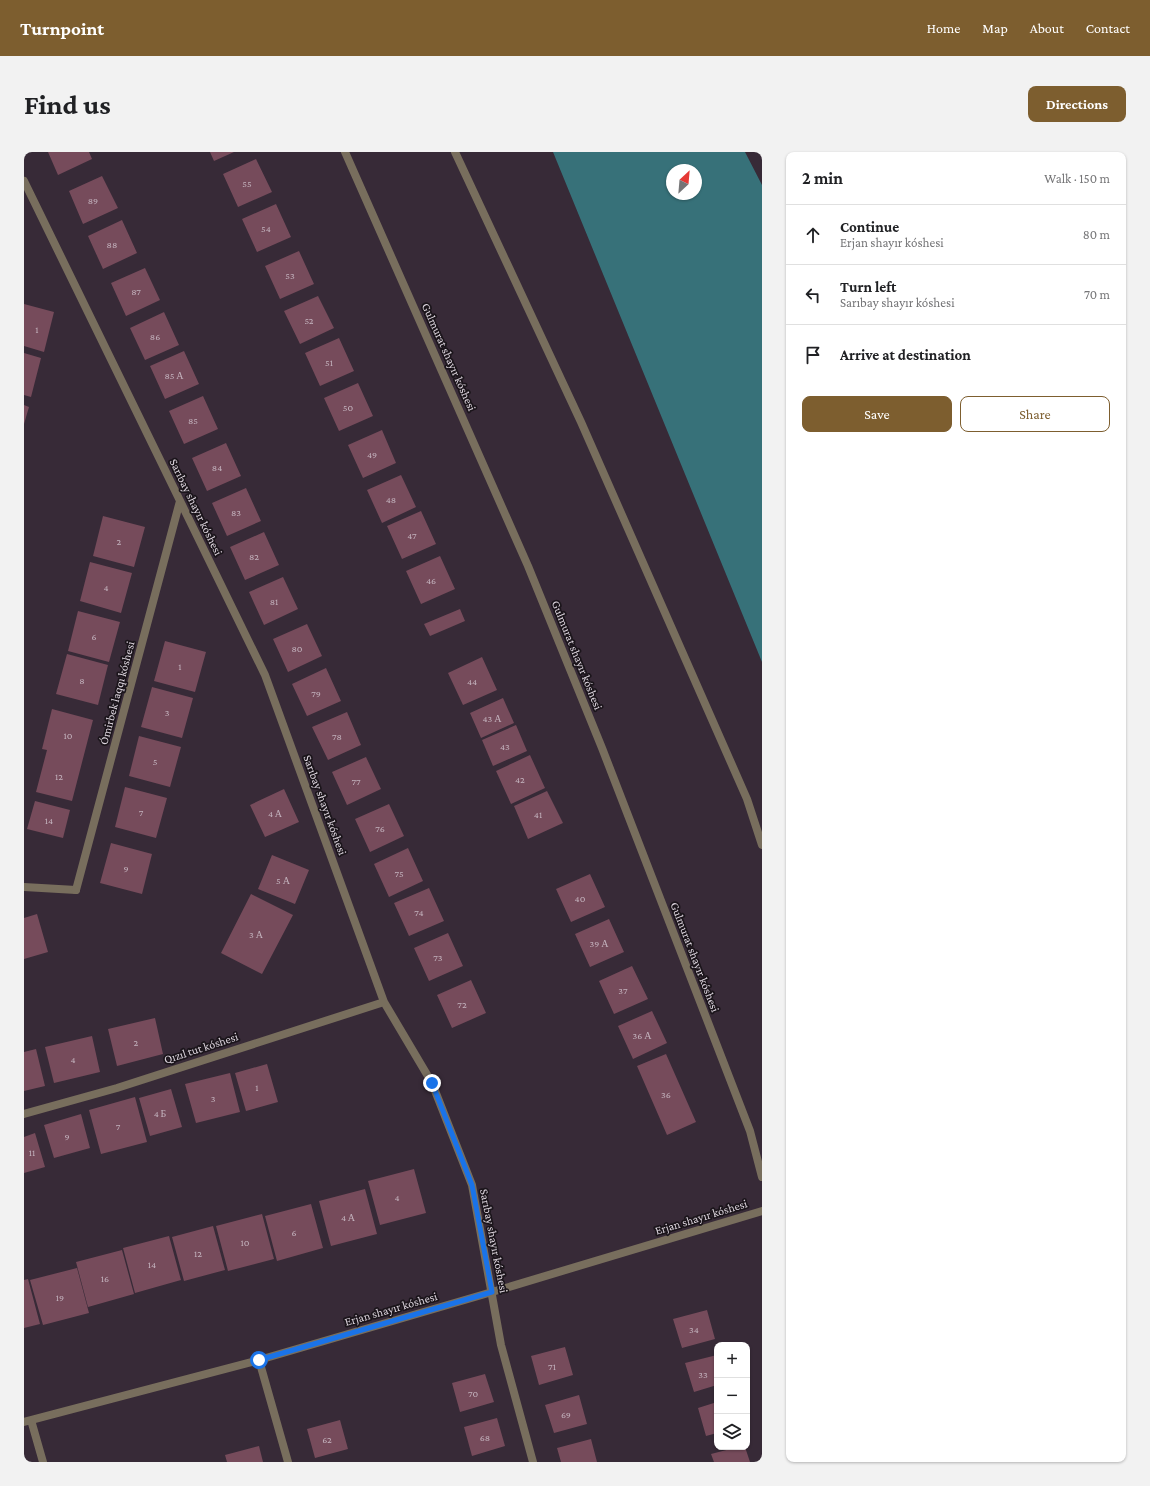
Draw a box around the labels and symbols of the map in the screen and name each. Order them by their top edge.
north arrow [666,164,702,200]
house number: 55 [242,178,252,189]
house number: 89 [88,195,98,206]
house number: 54 [261,223,271,234]
house number: 88 [107,239,117,250]
house number: 53 [285,270,295,281]
house number: 87 [131,286,141,297]
street label: Gulmurat shayır kóshesi [419,301,479,413]
house number: 52 [304,315,314,326]
house number: 1 [35,324,39,335]
house number: 86 [150,331,160,342]
house number: 51 [325,357,333,368]
house number: 85 А [164,370,184,381]
house number: 50 [343,402,354,413]
house number: 85 [188,415,198,426]
house number: 49 [367,449,377,460]
street label: Sarıbay shayır kóshesi [167,456,225,558]
house number: 84 [212,462,222,473]
house number: 48 [386,494,396,505]
house number: 83 [231,507,241,518]
house number: 47 [407,530,417,541]
house number: 2 [117,536,122,547]
house number: 82 [249,551,259,562]
house number: 46 [426,575,436,586]
house number: 4 [103,582,109,593]
house number: 81 [270,596,278,607]
street label: Gulmurat shayır kóshesi [549,598,605,712]
house number: 6 [91,631,97,642]
street label: Ómirbek laqqı kóshesi [96,640,138,746]
house number: 80 [291,643,303,654]
house number: 1 [178,661,182,672]
house number: 8 [79,675,85,686]
house number: 44 [467,676,477,687]
house number: 79 [311,688,321,699]
house number: 3 [165,707,170,718]
house number: 43 А [483,713,502,724]
house number: 10 [64,730,73,741]
house number: 78 [332,731,342,742]
house number: 43 [500,741,510,752]
street label: Sarıbay shayır kóshesi [300,753,350,857]
house number: 5 [153,756,158,767]
house number: 12 [55,771,63,782]
house number: 42 [515,774,525,785]
house number: 77 [351,776,361,787]
house number: 7 [139,807,144,818]
house number: 4 А [268,808,283,819]
house number: 41 [534,809,542,820]
house number: 14 [45,815,53,826]
house number: 76 [375,823,385,834]
house number: 9 [123,863,129,874]
house number: 75 [394,868,404,879]
house number: 5 А [276,875,291,886]
house number: 40 [575,893,586,904]
street label: Gulmurat shayır kóshesi [668,900,722,1014]
house number: 74 [414,907,424,918]
house number: 3 А [249,929,264,940]
house number: 39 А [590,938,609,949]
house number: 73 [433,952,443,963]
house number: 37 [618,985,628,996]
house number: 72 [457,999,467,1010]
street label: Qızıl tut kóshesi [162,1029,240,1067]
house number: 36 А [633,1030,652,1041]
house number: 2 [134,1037,139,1048]
house number: 4 [70,1054,76,1065]
route end [423,1074,441,1092]
house number: 1 [255,1082,259,1093]
house number: 36 [661,1089,671,1100]
house number: 3 [211,1093,216,1104]
house number: 4 Б [154,1108,167,1119]
house number: 7 [116,1121,121,1132]
house number: 9 [64,1131,70,1142]
house number: 11 [29,1147,35,1158]
street label: Sarıbay shayır kóshesi [477,1188,511,1294]
house number: 4 [394,1192,400,1203]
street label: Erjan shayır kóshesi [653,1196,749,1238]
house number: 4 А [341,1212,356,1223]
house number: 6 [291,1227,297,1238]
house number: 10 [241,1237,250,1248]
house number: 12 [194,1248,202,1259]
house number: 14 [148,1259,156,1270]
house number: 16 [101,1273,109,1284]
street label: Erjan shayır kóshesi [343,1289,439,1329]
house number: 19 [56,1292,64,1303]
house number: 34 [689,1324,699,1335]
route start [250,1351,268,1369]
house number: 71 [548,1361,556,1372]
house number: 33 [698,1369,708,1380]
house number: 70 [468,1388,478,1399]
house number: 69 [561,1409,571,1420]
house number: 68 [480,1432,490,1443]
house number: 62 [322,1434,332,1445]

